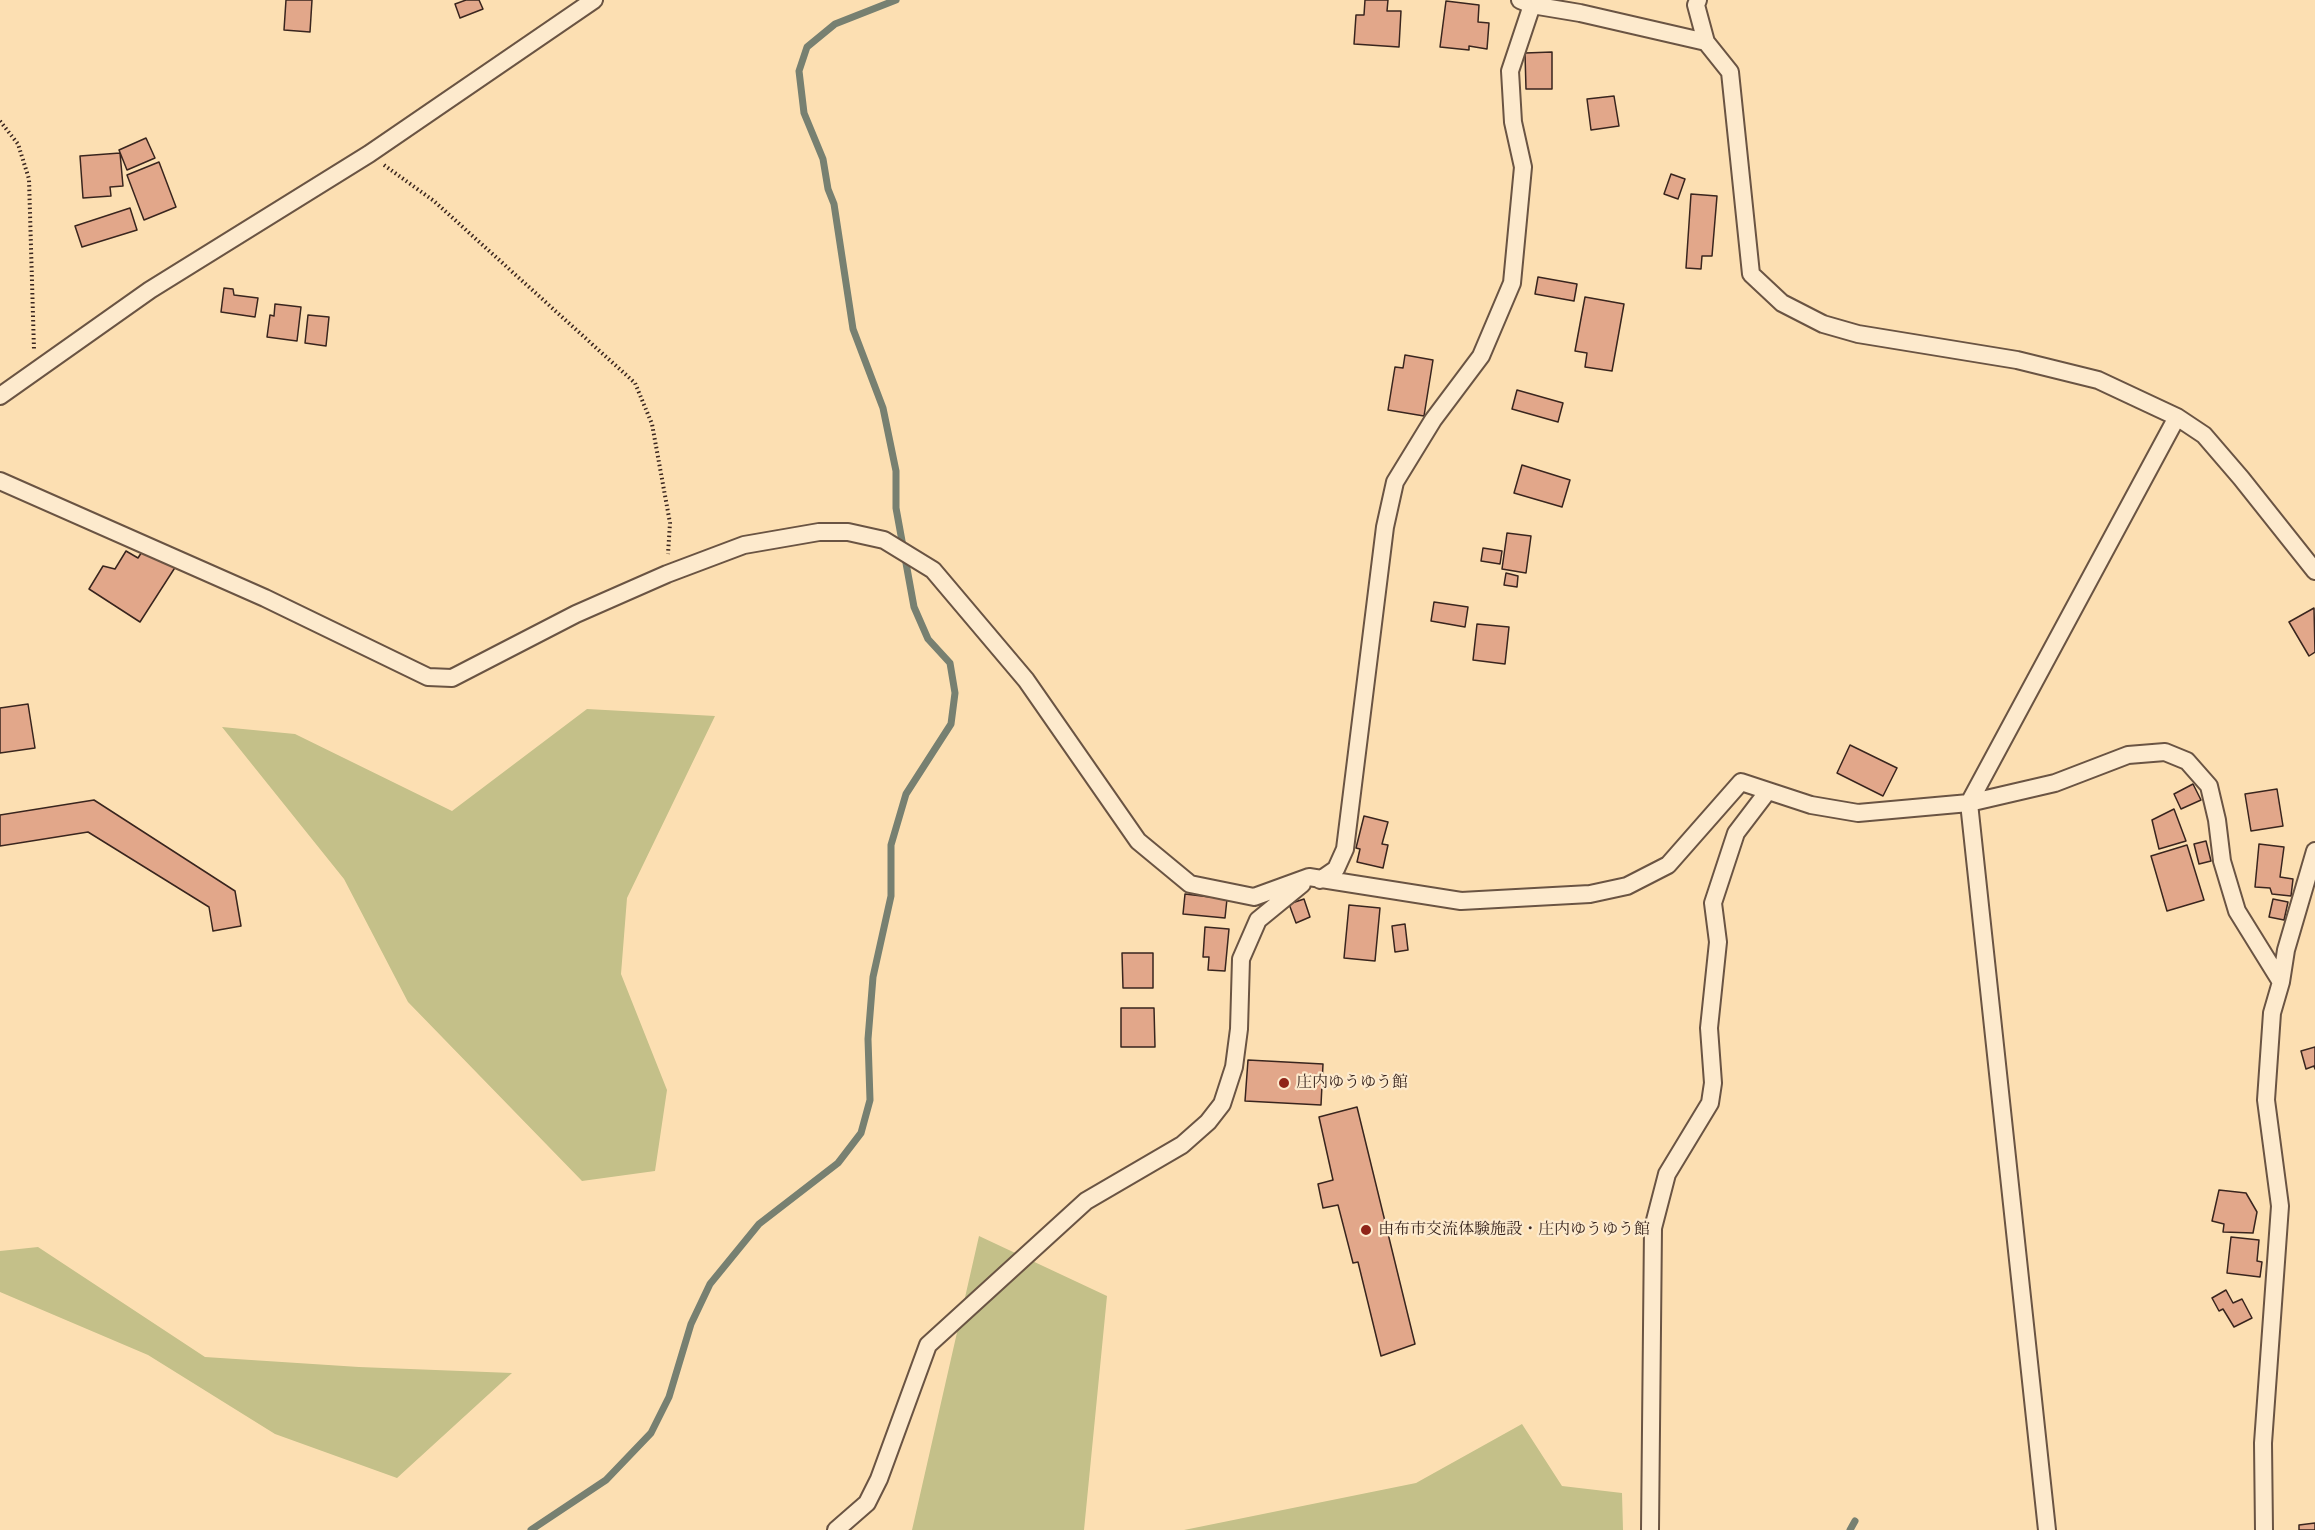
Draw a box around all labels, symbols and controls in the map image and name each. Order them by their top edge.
place label: 庄内ゆうゆう館 [1296,1073,1408,1093]
marker: 庄内ゆうゆう館 [1277,1076,1291,1090]
place label: 由布市交流体験施設・庄内ゆうゆう館 [1378,1220,1650,1240]
marker: 由布市交流体験施設・庄内ゆうゆう館 [1359,1223,1373,1237]

